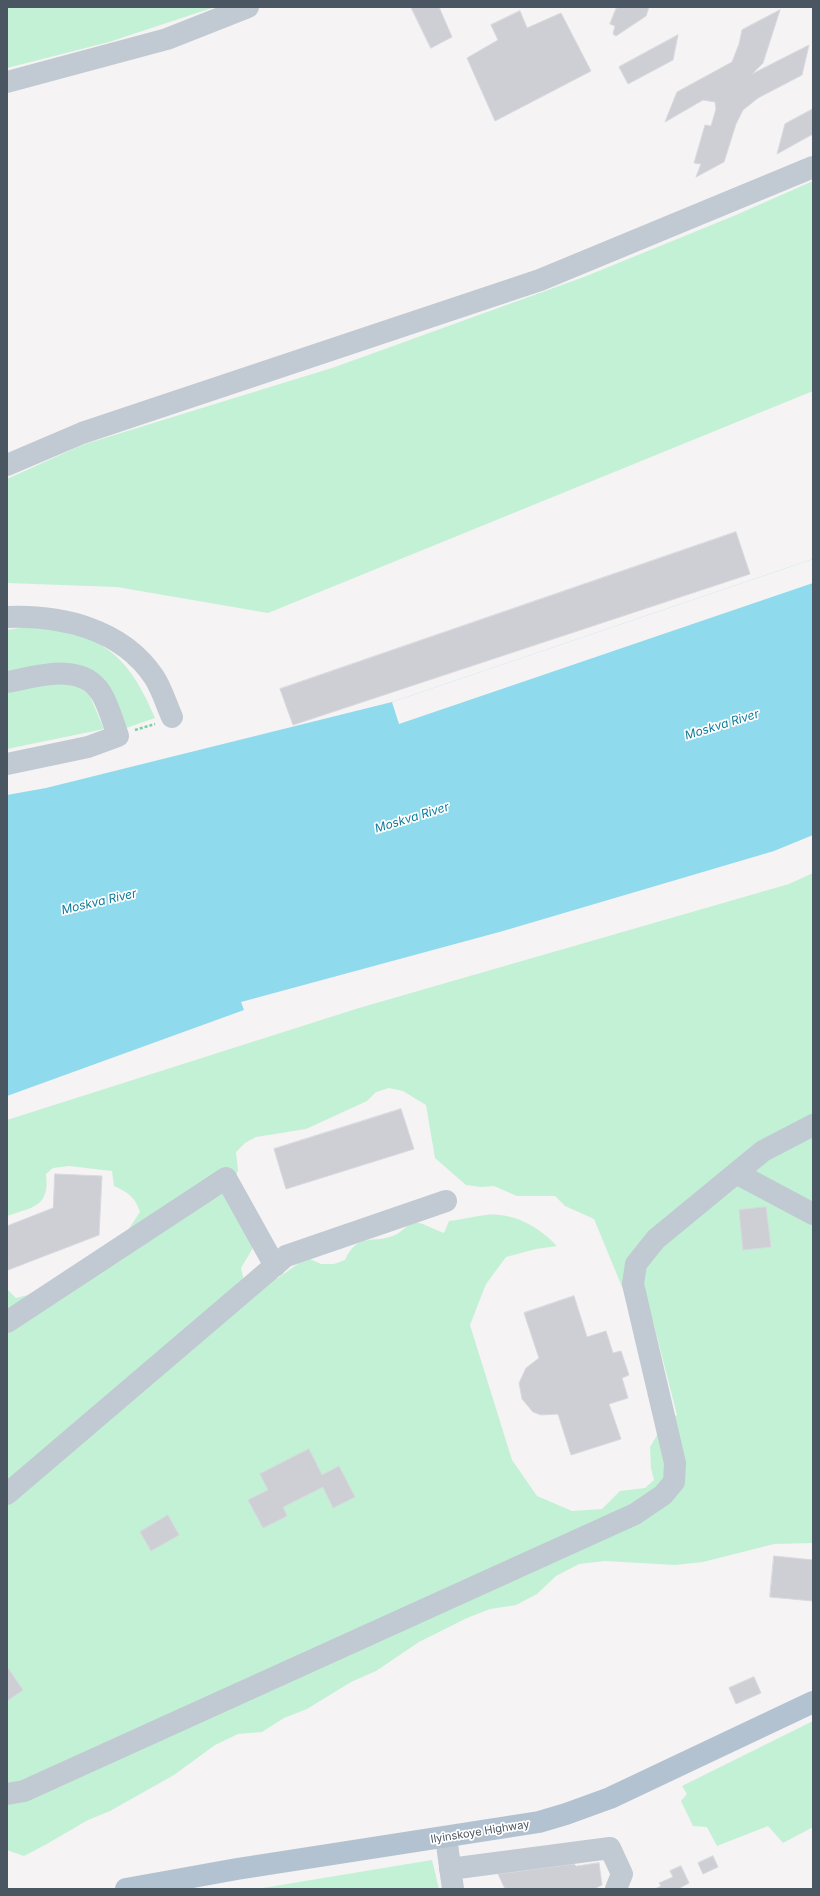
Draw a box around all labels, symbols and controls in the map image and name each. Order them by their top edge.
water label: Moskva River [683,707,761,743]
water label: Moskva River [373,800,451,836]
water label: Moskva River [60,886,138,918]
street label: Ilyinskoye Highway [430,1818,530,1846]

